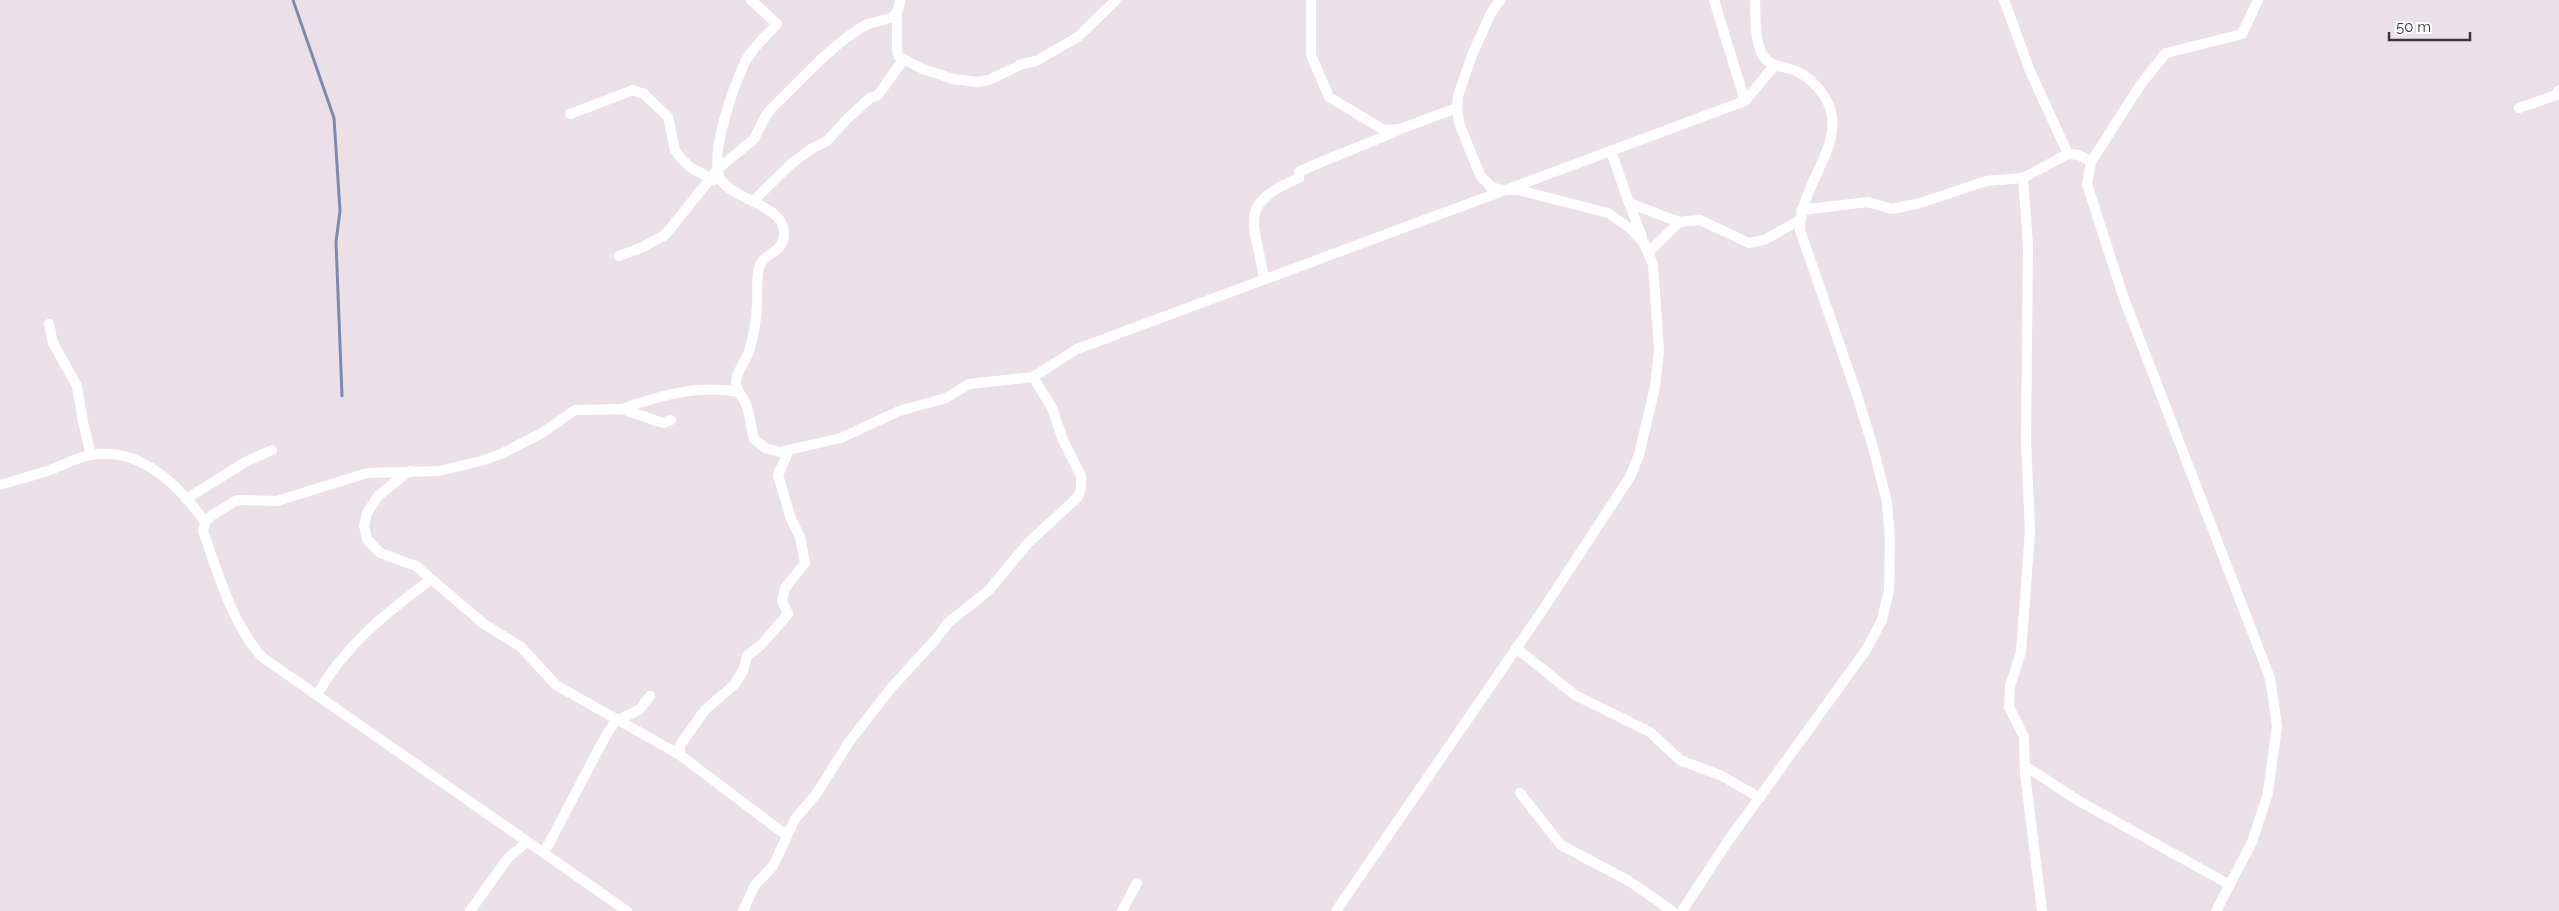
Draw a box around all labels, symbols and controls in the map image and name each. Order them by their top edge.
scale bar [2389,10,2470,42]
text: 50 m [2396,18,2431,36]

